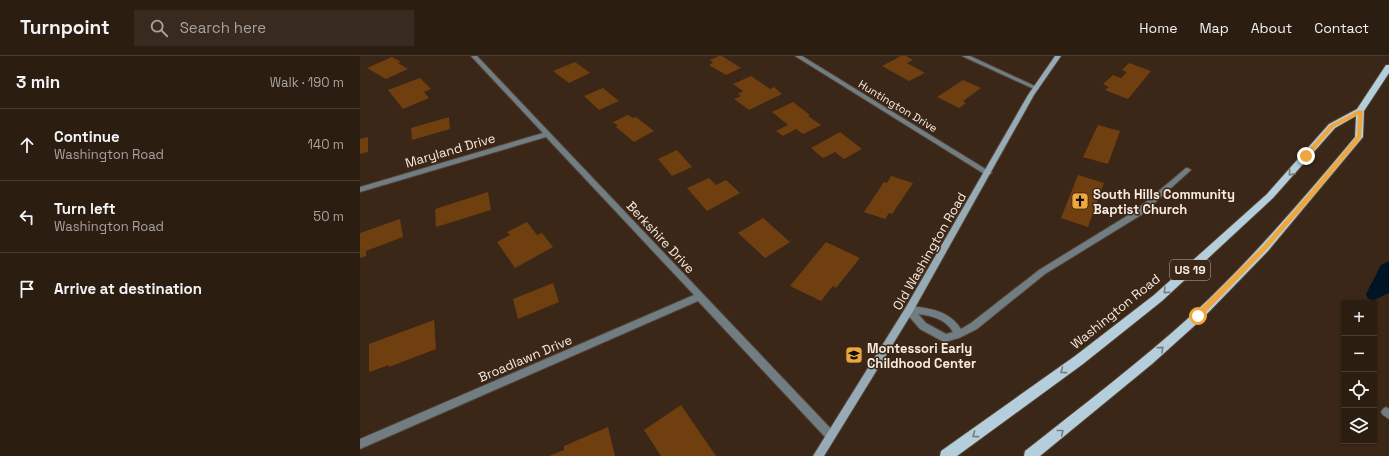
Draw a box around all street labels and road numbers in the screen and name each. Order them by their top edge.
street label: Huntington Drive [856,77,940,135]
street label: Maryland Drive [403,129,497,171]
street label: Old Washington Road [889,189,970,313]
street label: Berkshire Drive [623,198,699,277]
road number: US 19 [1170,260,1210,280]
street label: Washington Road [1067,270,1163,353]
street label: Broadlawn Drive [476,331,575,386]

